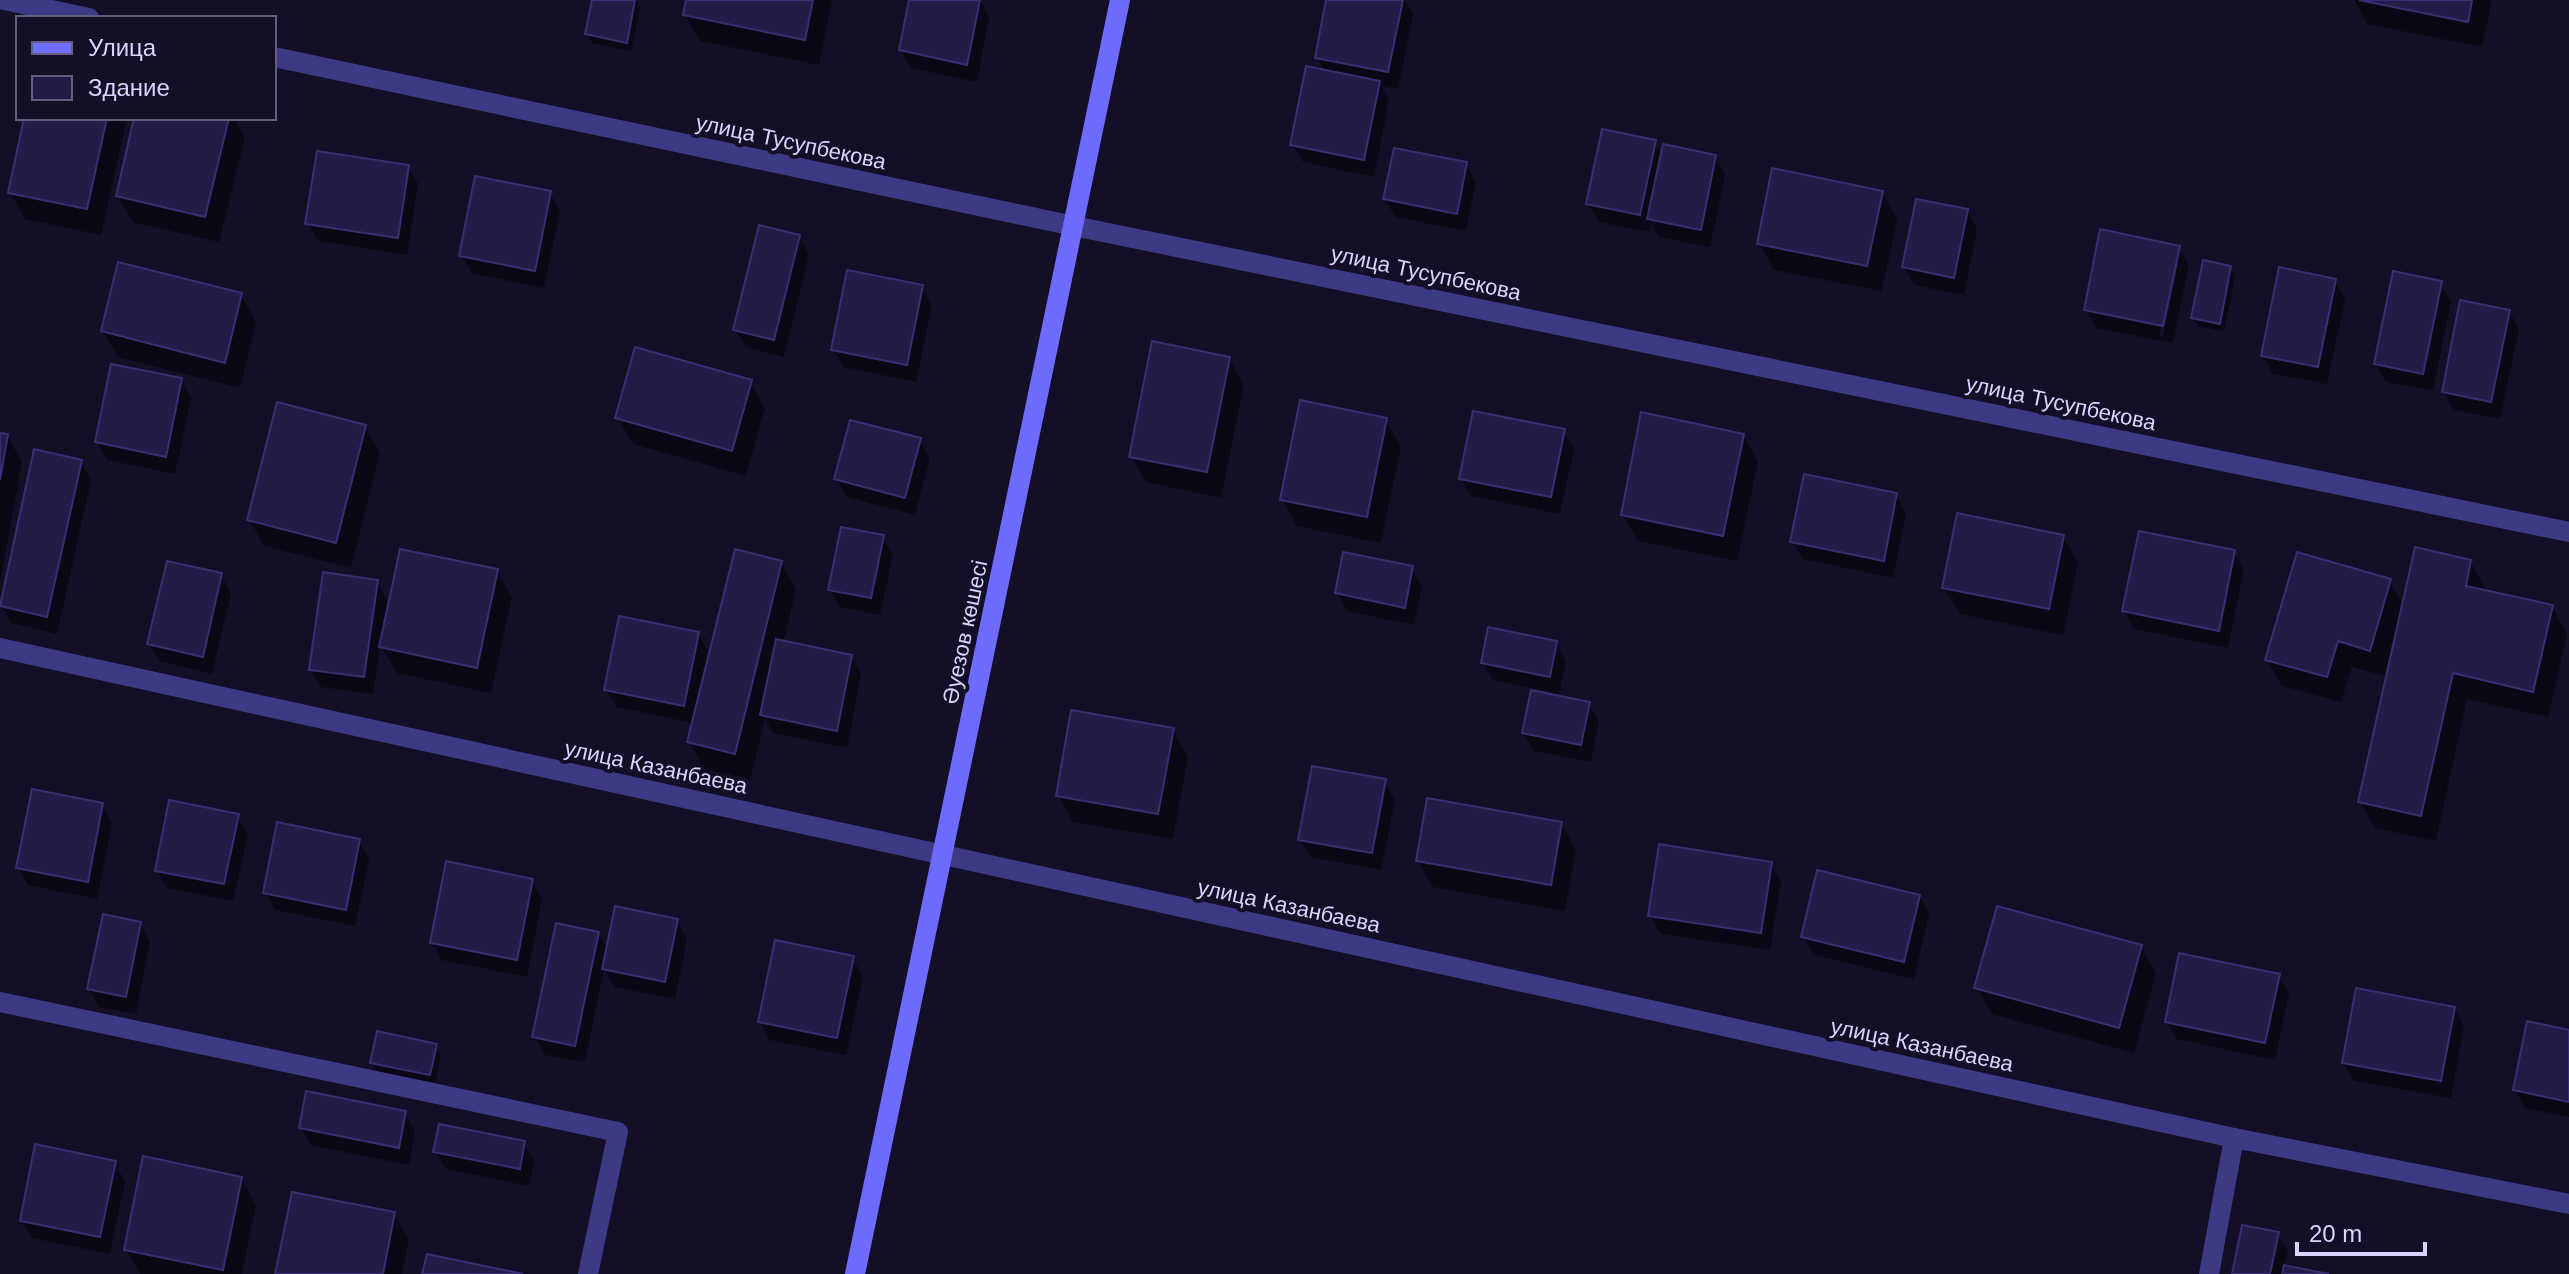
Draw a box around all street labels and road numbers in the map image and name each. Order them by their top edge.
street label: улица Тусупбекова [694,110,889,175]
street label: улица Тусупбекова [1329,241,1524,306]
street label: улица Тусупбекова [1964,371,2159,436]
street label: Әуезов көшесі [938,558,992,706]
street label: улица Казанбаева [562,735,750,799]
street label: улица Казанбаева [1195,874,1383,938]
street label: улица Казанбаева [1828,1013,2016,1077]

